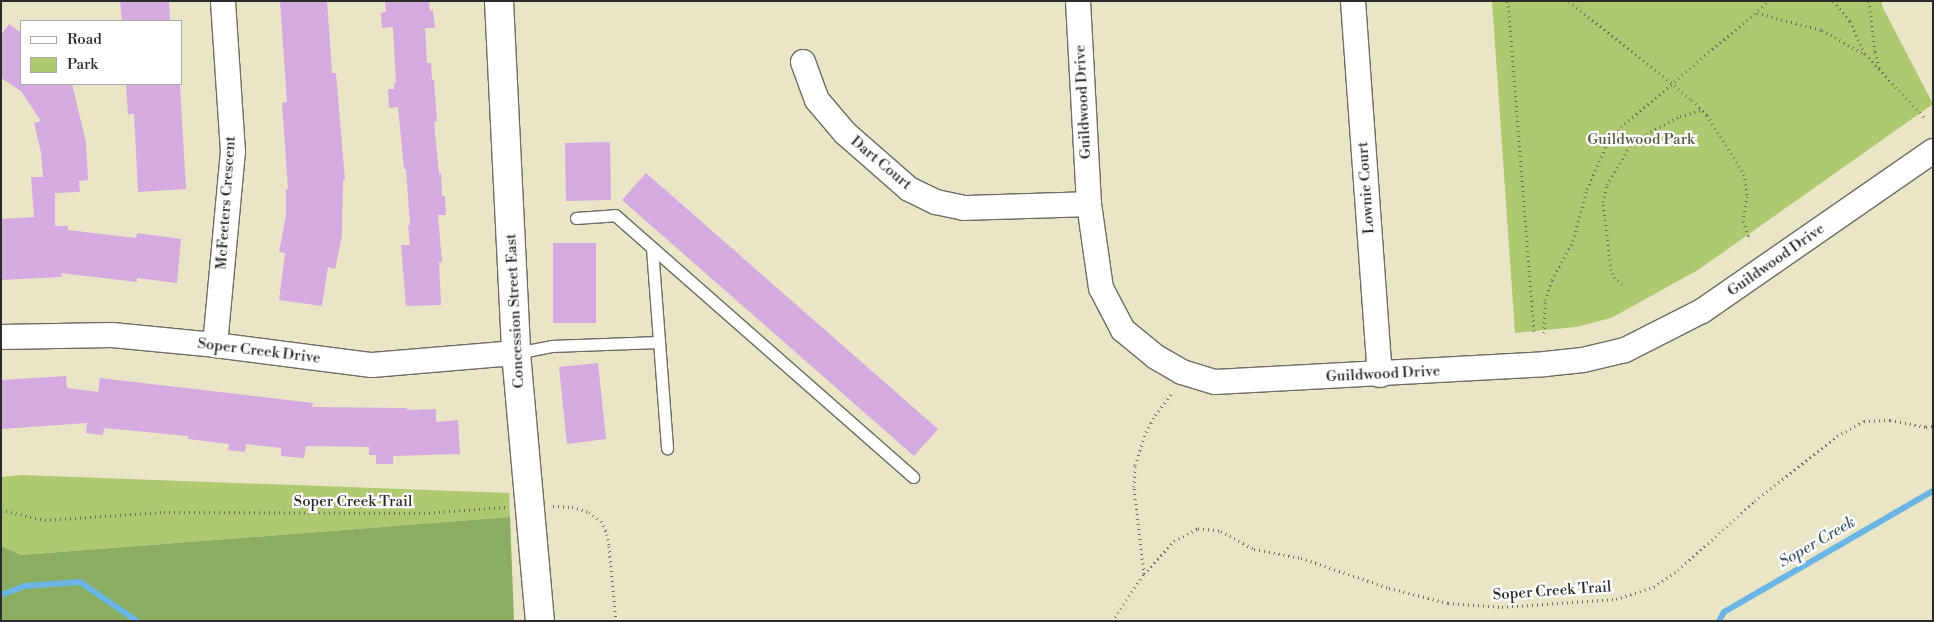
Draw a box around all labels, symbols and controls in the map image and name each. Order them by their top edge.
legend [20,20,182,85]
text: Road [67,30,102,49]
street label: Guildwood Drive [1071,44,1095,160]
text: Park [67,55,98,74]
park label: Guildwood Park [1587,131,1695,149]
street label: Dart Court [847,132,915,194]
street label: McFeeters Crescent [212,136,240,270]
street label: Lownie Court [1354,141,1378,235]
street label: Guildwood Drive [1724,220,1828,300]
street label: Concession Street East [502,233,528,389]
street label: Soper Creek Drive [196,335,322,367]
street label: Guildwood Drive [1325,362,1441,386]
street label: Soper Creek Trail [294,493,412,511]
water label: Soper Creek [1775,512,1859,572]
street label: Soper Creek Trail [1492,578,1612,604]

